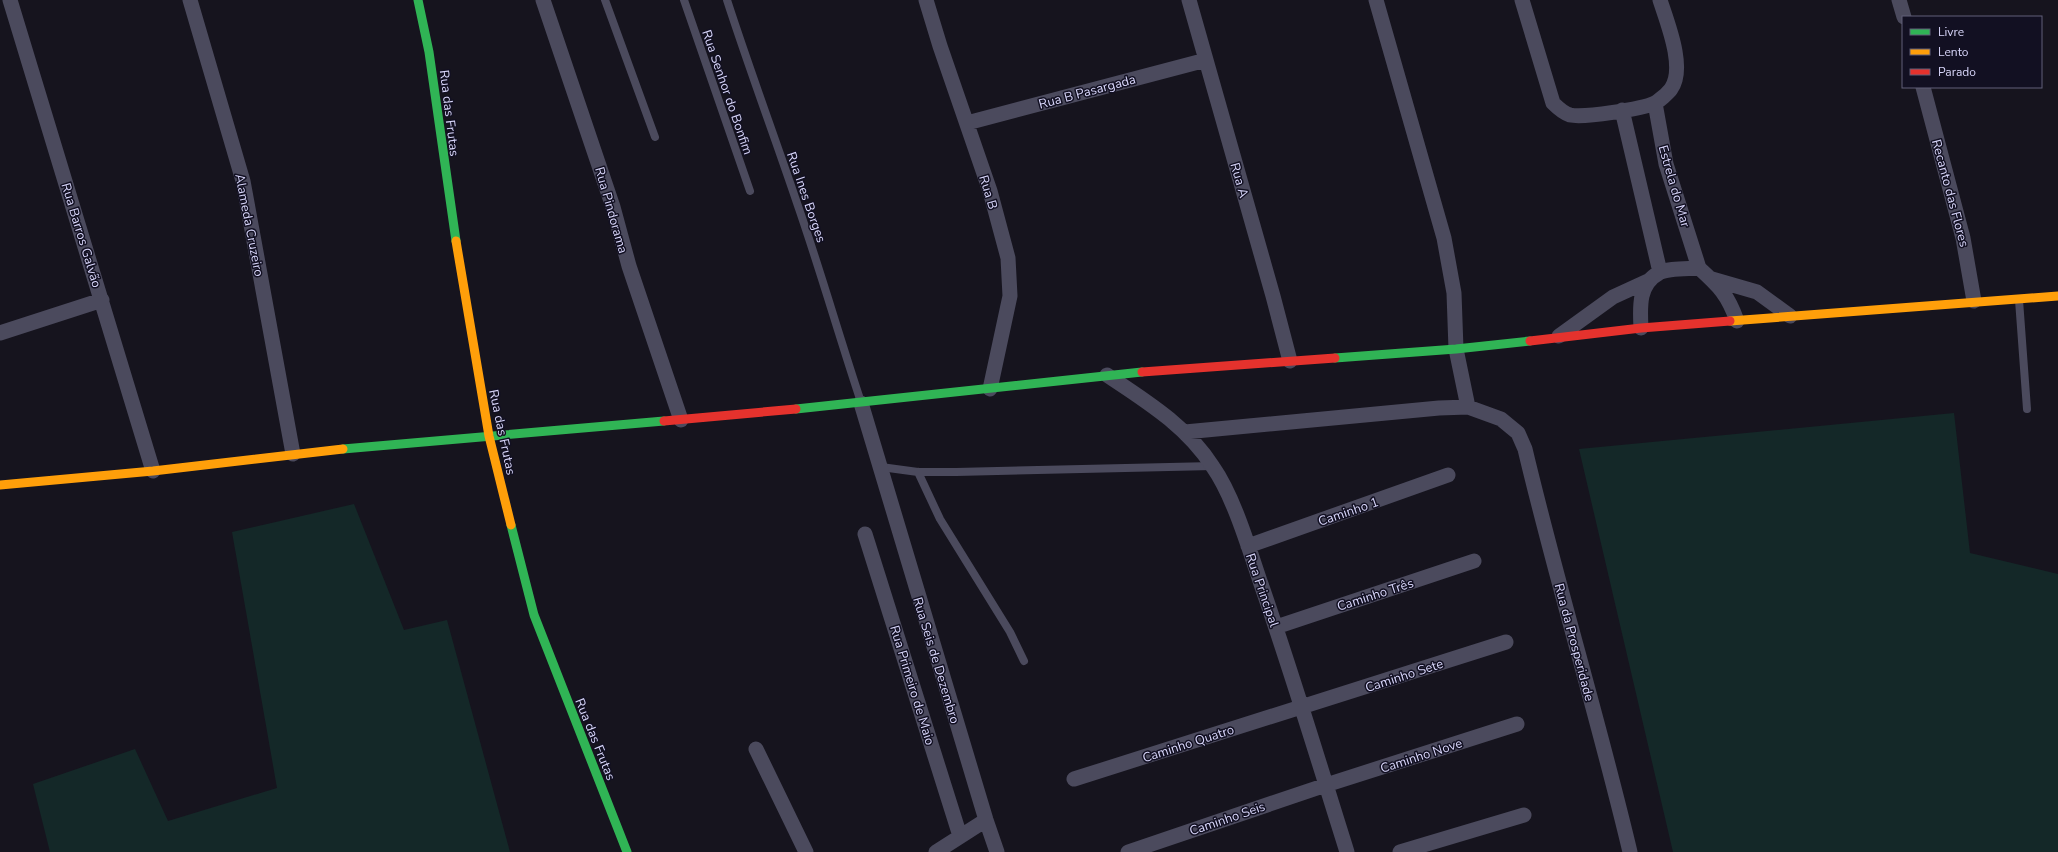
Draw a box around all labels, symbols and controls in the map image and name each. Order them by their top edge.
legend [1902,16,2042,88]
text: Livre [1938,24,1964,40]
street label: Rua Senhor do Bonfim [697,27,757,157]
text: Lento [1938,44,1969,60]
text: Parado [1938,64,1976,80]
street label: Rua das Frutas [435,69,463,157]
street label: Rua B Pasargada [1037,70,1138,114]
street label: Recanto das Flores [1927,137,1973,249]
street label: Estrela do Mar [1654,143,1694,230]
street label: Rua Ines Borges [782,150,830,245]
street label: Rua A [1225,161,1253,200]
street label: Rua Pindorama [590,165,632,256]
street label: Alameda Cruzeiro [230,172,268,278]
street label: Rua B [974,173,1002,212]
street label: Rua Barros Galvão [57,181,106,290]
street label: Rua das Frutas [484,388,520,477]
street label: Caminho 1 [1316,493,1381,531]
street label: Rua Principal [1241,551,1283,630]
street label: Caminho Três [1335,574,1416,616]
street label: Rua da Prosperidade [1550,581,1598,703]
street label: Rua Seis de Dezembro [908,595,964,726]
street label: Rua Primeiro de Maio [885,623,939,747]
street label: Caminho Sete [1363,655,1446,697]
street label: Rua das Frutas [570,696,620,783]
street label: Caminho Quatro [1140,721,1236,767]
street label: Caminho Nove [1378,734,1465,778]
street label: Caminho Seis [1187,798,1268,840]

